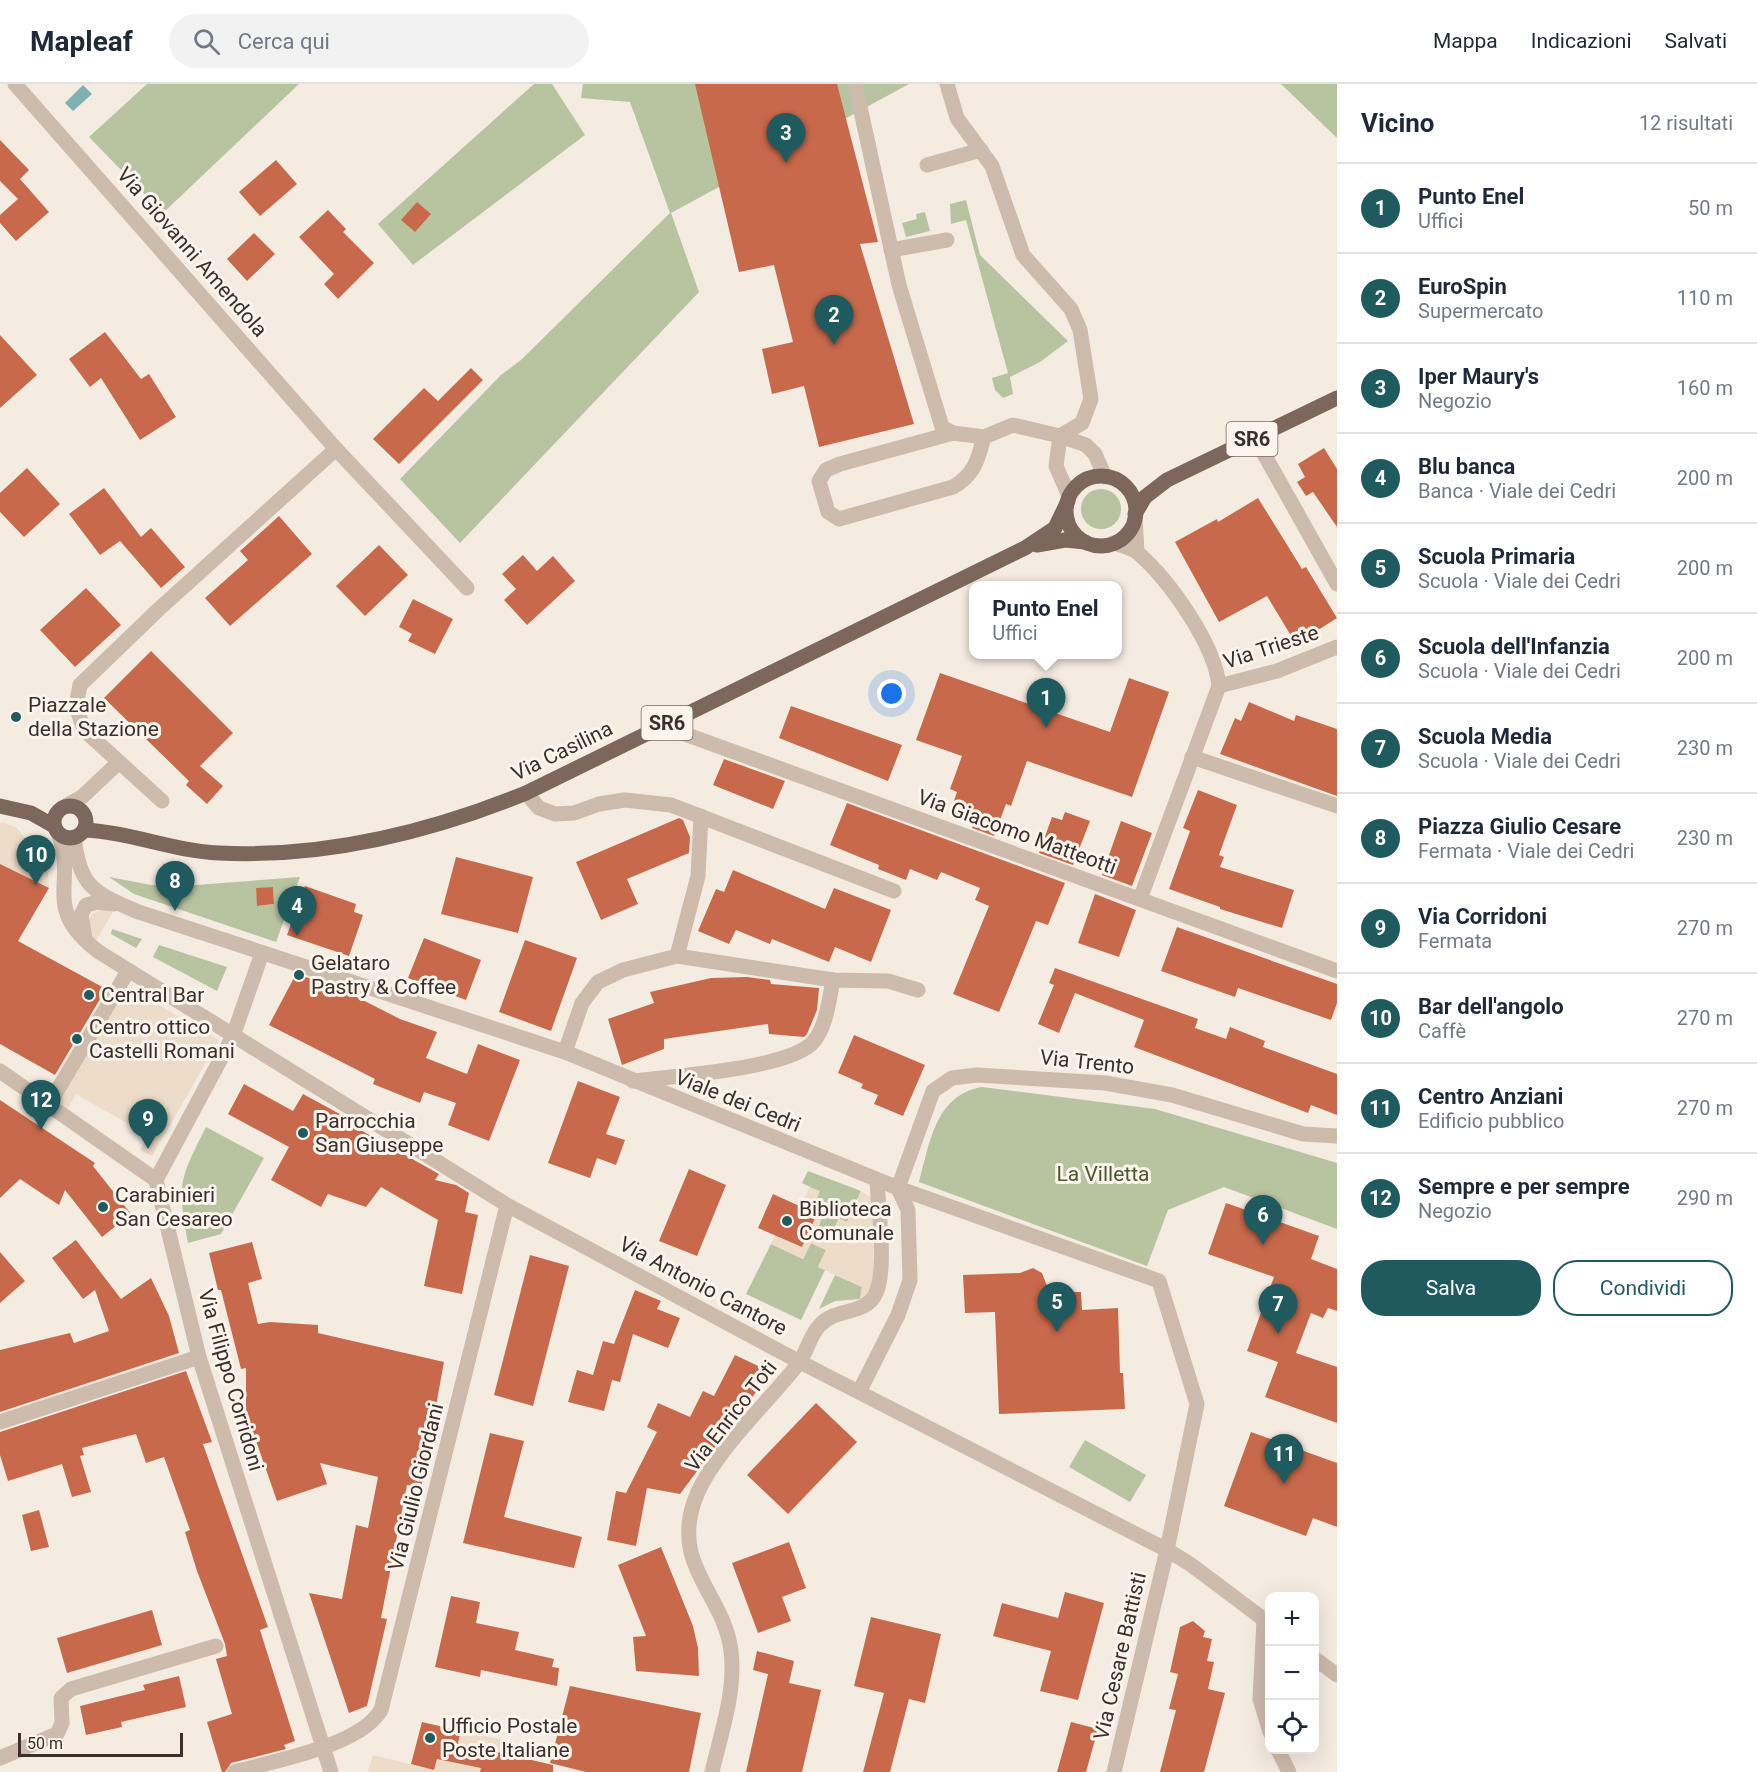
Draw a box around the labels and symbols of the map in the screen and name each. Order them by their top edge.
pin: 3 [766,113,806,163]
street label: Via Giovanni Amendola [112,162,272,342]
pin: 2 [814,296,854,345]
road number: SR6 [1226,422,1278,456]
street label: Via Trieste [1220,620,1322,674]
pin: 1 [1026,678,1066,728]
your location [877,679,906,708]
place label: Piazzale della Stazione [28,693,159,741]
road number: SR6 [642,706,692,740]
marker: Piazzale della Stazione [9,710,23,724]
street label: Via Casilina [508,716,616,786]
street label: Via Giacomo Matteotti [914,785,1120,879]
pin: 10 [16,836,56,885]
pin: 8 [156,862,195,911]
pin: 4 [278,886,316,936]
place label: Gelataro Pastry & Coffee [311,951,456,999]
marker: Gelataro Pastry & Coffee [292,968,306,982]
place label: Central Bar [101,983,204,1007]
marker: Central Bar [82,988,96,1002]
place label: Centro ottico Castelli Romani [89,1015,235,1063]
marker: Centro ottico Castelli Romani [70,1032,84,1046]
street label: Via Trento [1039,1045,1135,1079]
street label: Viale dei Cedri [672,1065,804,1137]
pin: 12 [22,1080,60,1130]
pin: 9 [128,1100,168,1149]
place label: Parrocchia San Giuseppe [315,1109,443,1157]
marker: Parrocchia San Giuseppe [296,1126,310,1140]
park label: La Villetta [1057,1162,1149,1186]
place label: Carabinieri San Cesareo [115,1183,233,1231]
pin: 6 [1244,1196,1282,1245]
place label: Biblioteca Comunale [799,1197,894,1245]
marker: Carabinieri San Cesareo [96,1200,110,1214]
marker: Biblioteca Comunale [780,1214,794,1228]
street label: Via Antonio Cantore [615,1232,791,1340]
pin: 5 [1038,1282,1076,1332]
pin: 7 [1258,1284,1298,1334]
street label: Via Filippo Corridoni [194,1286,268,1474]
street label: Via Enrico Toti [680,1356,782,1476]
street label: Via Giulio Giordani [384,1401,448,1573]
pin: 11 [1264,1434,1304,1484]
street label: Via Cesare Battisti [1089,1570,1151,1742]
place label: Ufficio Postale Poste Italiane [442,1714,577,1762]
scale bar [18,1730,183,1758]
marker: Ufficio Postale Poste Italiane [423,1731,437,1745]

